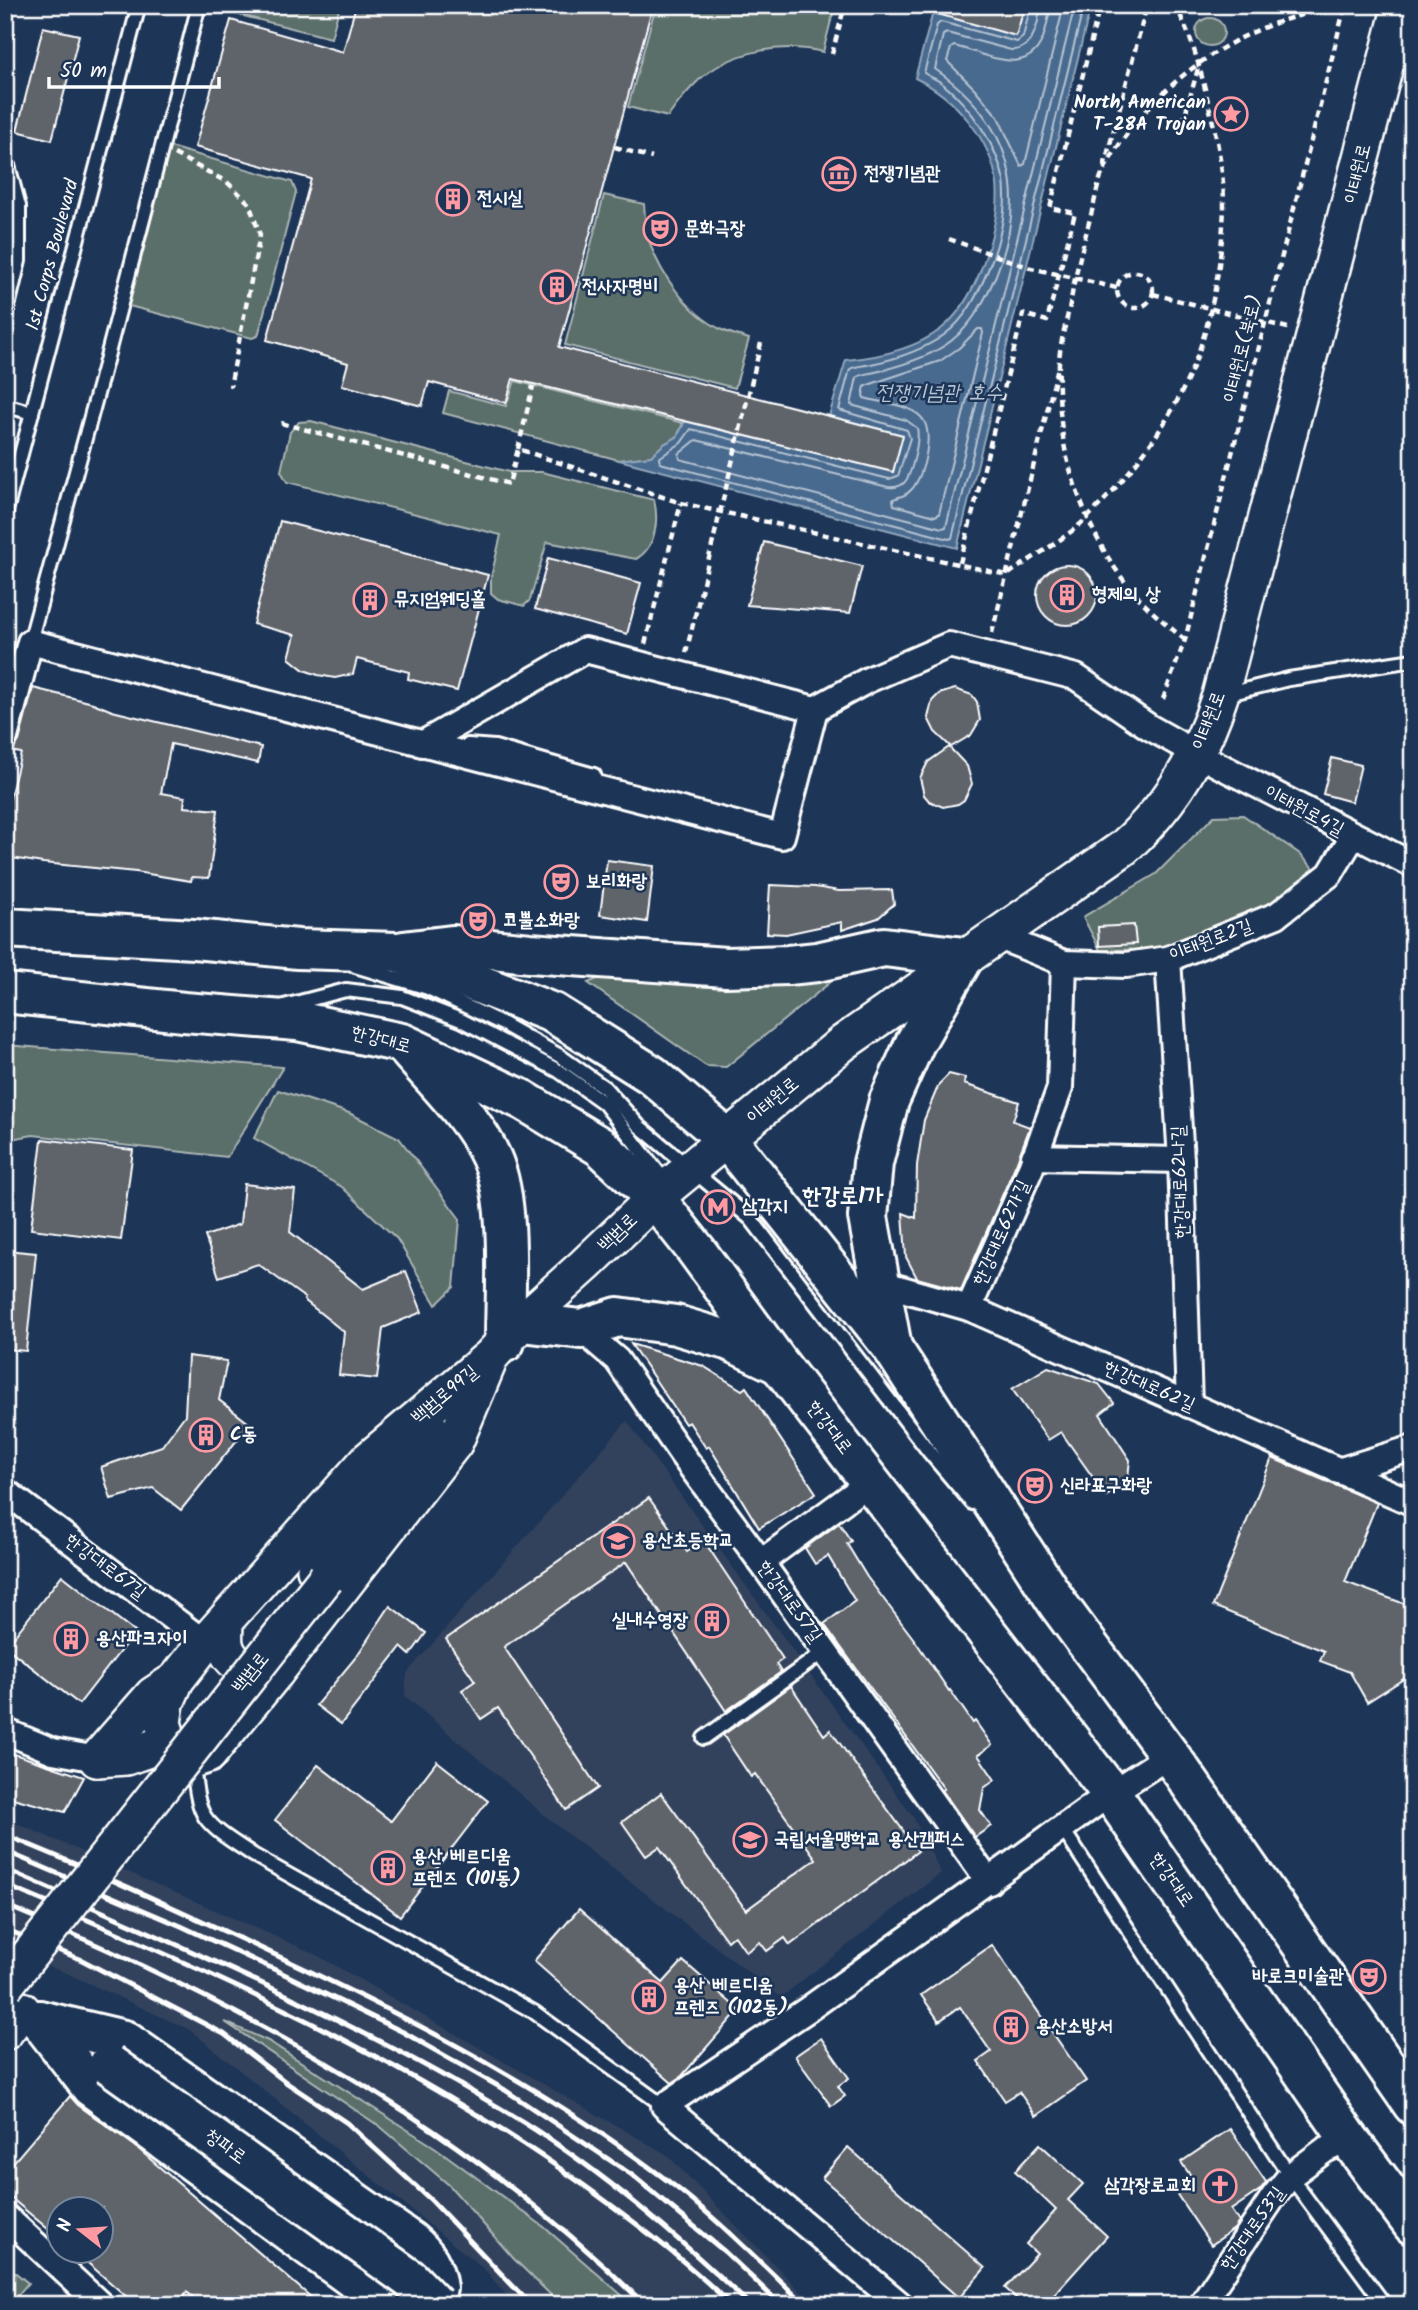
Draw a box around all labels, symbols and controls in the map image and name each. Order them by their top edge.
scale bar [49,46,219,90]
text: 50 m [60,55,107,88]
place label: North American T-28A Trojan [1074,88,1206,140]
place icon: North American T-28A Trojan [1212,95,1250,133]
street label: 이태원로 [1336,141,1380,207]
museum icon: 전쟁기념관 [820,155,858,193]
place label: 전쟁기념관 [864,159,941,189]
street label: 1st Corps Boulevard [18,175,88,334]
building icon: 전시실 [434,180,472,218]
place label: 전시실 [477,184,524,214]
theatre icon: 문화극장 [641,210,679,248]
place label: 문화극장 [684,214,746,244]
building icon: 전사자명비 [538,268,576,306]
place label: 전사자명비 [582,272,658,302]
street label: 이태원로(북로) [1215,292,1271,406]
water label: 전쟁기념관 호수 [876,377,1002,410]
building icon: 형제의 상 [1048,576,1086,614]
place label: 형제의 상 [1092,580,1161,610]
building icon: 뮤지엄웨딩홀 [351,581,389,619]
place label: 뮤지엄웨딩홀 [394,585,486,615]
street label: 이태원로 [1184,687,1234,755]
street label: 이태원로4길 [1259,777,1349,845]
theatre icon: 보리화랑 [542,863,580,901]
place label: 보리화랑 [586,867,648,897]
theatre icon: 코뿔소화랑 [459,902,497,940]
place label: 코뿔소화랑 [503,906,580,936]
street label: 이태원로2길 [1165,911,1257,971]
street label: 한강대로 [348,1018,414,1062]
street label: 이태원로 [740,1070,806,1132]
street label: 한강대로62나길 [1164,1125,1198,1239]
street label: 한강대로62가길 [965,1175,1039,1291]
district label: 한강로1가 [802,1179,884,1215]
metro station icon: 삼각지 [699,1188,737,1226]
place label: 삼각지 [742,1192,788,1222]
street label: 백범로 [591,1206,645,1260]
street label: 한강대로62길 [1098,1353,1200,1421]
street label: 백범로99길 [405,1358,485,1432]
street label: 한강대로 [799,1395,859,1461]
building icon: C동 [187,1416,225,1454]
place label: C동 [230,1420,257,1450]
theatre icon: 신라표구화랑 [1016,1467,1054,1505]
place label: 신라표구화랑 [1060,1471,1152,1501]
school or university icon: 용산초등학교 [599,1522,637,1560]
street label: 한강대로67길 [58,1526,152,1608]
place label: 용산초등학교 [642,1526,734,1556]
street label: 한강대로57길 [749,1555,829,1649]
building icon: 실내수영장 [693,1602,731,1640]
place label: 실내수영장 [612,1606,689,1636]
building icon: 용산파크자이 [52,1620,90,1658]
place label: 용산파크자이 [96,1624,188,1654]
street label: 백범로 [225,1646,277,1700]
school or university icon: 국립서울맹학교 용산캠퍼스 [731,1821,769,1859]
place label: 국립서울맹학교 용산캠퍼스 [774,1825,965,1855]
place label: 용산 베르디움 프렌즈 (101동) [412,1842,521,1894]
street label: 한강대로 [1141,1846,1201,1914]
building icon: 용산 베르디움 프렌즈 (101동) [369,1849,407,1887]
theatre icon: 바로크미술관 [1350,1958,1388,1996]
place label: 바로크미술관 [1252,1962,1345,1992]
place label: 용산 베르디움 프렌즈 (102동) [674,1971,788,2023]
building icon: 용산 베르디움 프렌즈 (102동) [630,1978,668,2016]
building icon: 용산소방서 [992,2008,1030,2046]
place label: 용산소방서 [1036,2012,1112,2042]
street label: 청파로 [198,2121,252,2173]
church icon: 삼각장로교회 [1201,2167,1239,2205]
place label: 삼각장로교회 [1104,2171,1196,2201]
street label: 한강대로53길 [1213,2180,1293,2278]
north arrow [46,2194,116,2264]
text: N [50,2215,82,2236]

